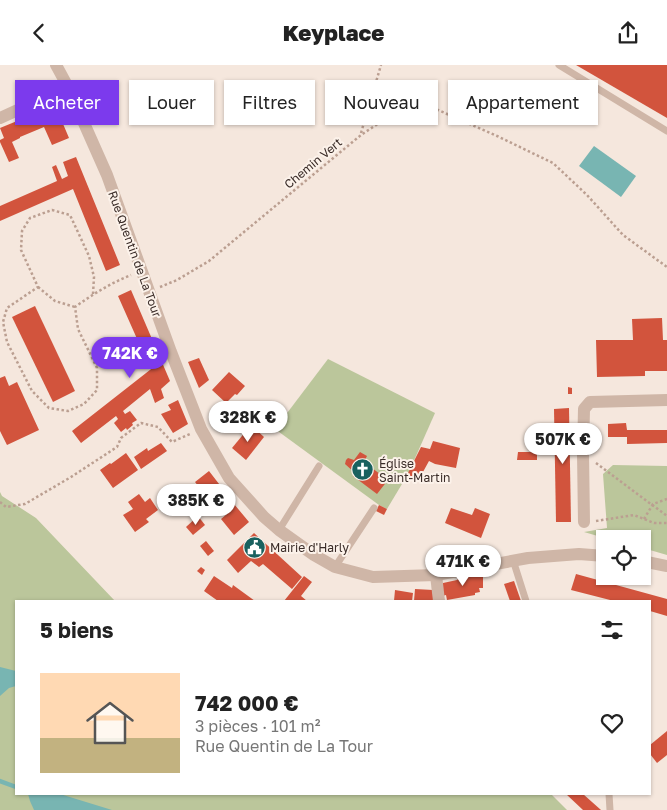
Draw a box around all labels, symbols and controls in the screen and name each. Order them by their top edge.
icon: back [25,19,53,47]
text: Keyplace [283,19,384,46]
icon: share [614,19,642,47]
chip: Acheter [15,80,119,125]
chip: Louer [129,80,214,125]
chip: Filtres [224,80,315,125]
chip: Nouveau [325,80,438,125]
chip: Appartement [448,80,598,125]
street label: Chemin Vert [281,134,345,191]
street label: Rue Quentin de La Tour [105,189,165,320]
pin: 742K € [89,337,171,379]
text: 742K € [102,343,158,363]
pin: 328K € [207,401,289,443]
text: 328K € [220,407,276,427]
pin: 507K € [522,423,604,465]
text: 507K € [535,429,591,449]
place label: Église Saint-Martin [379,456,450,485]
church icon: Église Saint-Martin [351,458,375,482]
pin: 385K € [155,483,237,526]
text: 385K € [168,490,224,510]
map controls [596,530,651,585]
button: locate [596,530,651,585]
public building icon: Mairie d'Harly [242,535,266,559]
place label: Mairie d'Harly [270,540,349,555]
pin: 471K € [422,545,504,587]
text: 471K € [436,551,490,571]
icon: filters [598,616,626,644]
text: 5 biens [40,617,114,643]
text: 742 000 € [195,690,299,716]
icon: home [80,693,140,753]
icon: heart [598,709,626,737]
text: 3 pièces · 101 m² [195,716,320,736]
text: Rue Quentin de La Tour [195,736,373,756]

